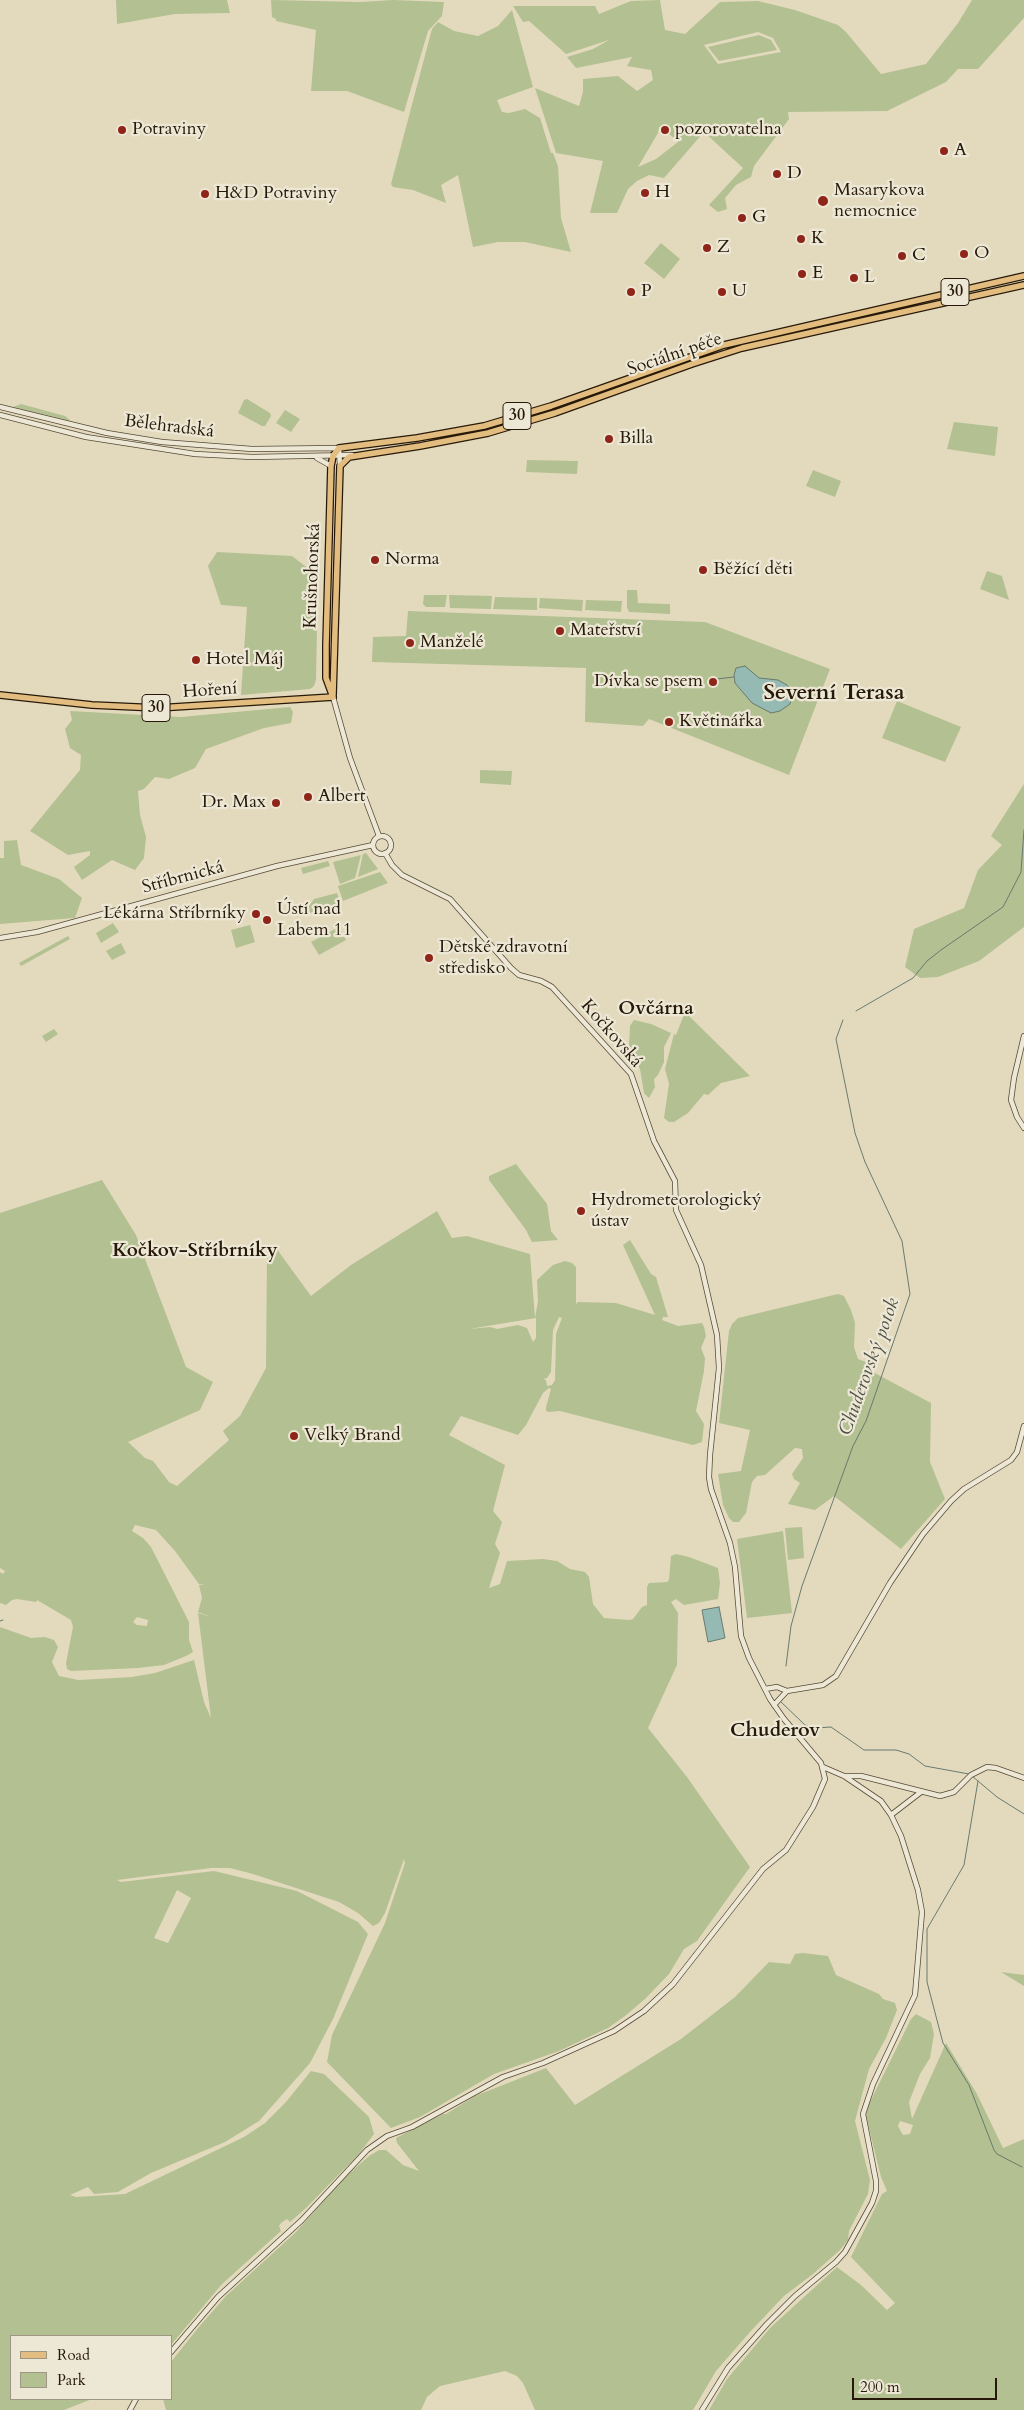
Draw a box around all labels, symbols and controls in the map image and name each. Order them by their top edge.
place label: Potraviny [132,119,206,141]
place label: pozorovatelna [675,119,782,141]
marker: Potraviny [116,124,128,136]
marker: pozorovatelna [659,124,671,136]
place label: A [954,140,967,162]
marker: A [938,145,950,157]
place label: D [787,163,802,185]
marker: D [771,168,783,180]
place label: Masarykova nemocnice [834,180,925,222]
place label: H [655,182,670,204]
place label: H&D Potraviny [215,183,337,205]
marker: H [639,187,651,199]
marker: H&D Potraviny [199,188,211,200]
marker: Masarykova nemocnice [816,194,830,208]
place label: G [752,207,766,229]
marker: G [736,212,748,224]
place label: K [811,228,824,250]
marker: K [795,233,807,245]
place label: Z [717,237,730,259]
marker: Z [701,242,713,254]
place label: O [974,243,990,265]
place label: C [912,245,926,267]
marker: O [958,248,970,260]
marker: C [896,250,908,262]
place label: E [812,263,823,285]
place label: L [864,267,875,289]
marker: E [796,268,808,280]
marker: L [848,272,860,284]
road number: 30 [941,278,969,306]
place label: P [641,281,652,303]
place label: U [732,281,747,303]
marker: P [625,286,637,298]
marker: U [716,286,728,298]
street label: Sociální péče [625,329,725,381]
road number: 30 [503,402,531,430]
street label: Bělehradská [123,411,215,443]
place label: Billa [619,428,653,450]
marker: Billa [603,433,615,445]
street label: Krušnohorská [300,523,326,629]
place label: Norma [385,549,440,571]
marker: Norma [369,554,381,566]
place label: Běžící děti [713,559,793,581]
marker: Běžící děti [697,564,709,576]
place label: Mateřství [570,620,641,642]
marker: Mateřství [554,625,566,637]
place label: Manželé [420,632,484,654]
marker: Manželé [404,637,416,649]
place label: Hotel Máj [206,649,284,671]
marker: Hotel Máj [190,654,202,666]
place label: Dívka se psem [594,671,703,693]
marker: Dívka se psem [707,676,719,688]
street label: Hoření [182,678,238,704]
district label: Severní Terasa [763,681,905,707]
road number: 30 [142,694,170,721]
place label: Květinářka [679,711,762,733]
marker: Květinářka [663,716,675,728]
place label: Albert [318,786,365,808]
marker: Albert [302,791,314,803]
place label: Dr. Max [202,792,266,814]
marker: Dr. Max [270,797,282,809]
street label: Stříbrnická [140,857,226,899]
place label: Ústí nad Labem 11 [277,899,352,942]
place label: Lékárna Stříbrníky [103,903,246,925]
marker: Lékárna Stříbrníky [250,908,262,920]
marker: Ústí nad Labem 11 [261,914,273,926]
place label: Dětské zdravotní středisko [439,937,568,980]
marker: Dětské zdravotní středisko [423,952,435,964]
street label: Kočkovská [576,996,646,1072]
district label: Ovčárna [618,999,694,1021]
place label: Hydrometeorologický ústav [591,1190,762,1232]
marker: Hydrometeorologický ústav [575,1205,587,1217]
district label: Kočkov-Stříbrníky [112,1241,278,1263]
water label: Chuderovský potok [835,1295,905,1439]
place label: Velký Brand [304,1425,400,1447]
marker: Velký Brand [288,1430,300,1442]
district label: Chuderov [730,1719,820,1743]
legend [10,2335,172,2400]
text: Road [57,2345,90,2365]
scale bar [854,2368,999,2400]
text: Park [57,2370,86,2390]
text: 200 m [860,2377,900,2397]

